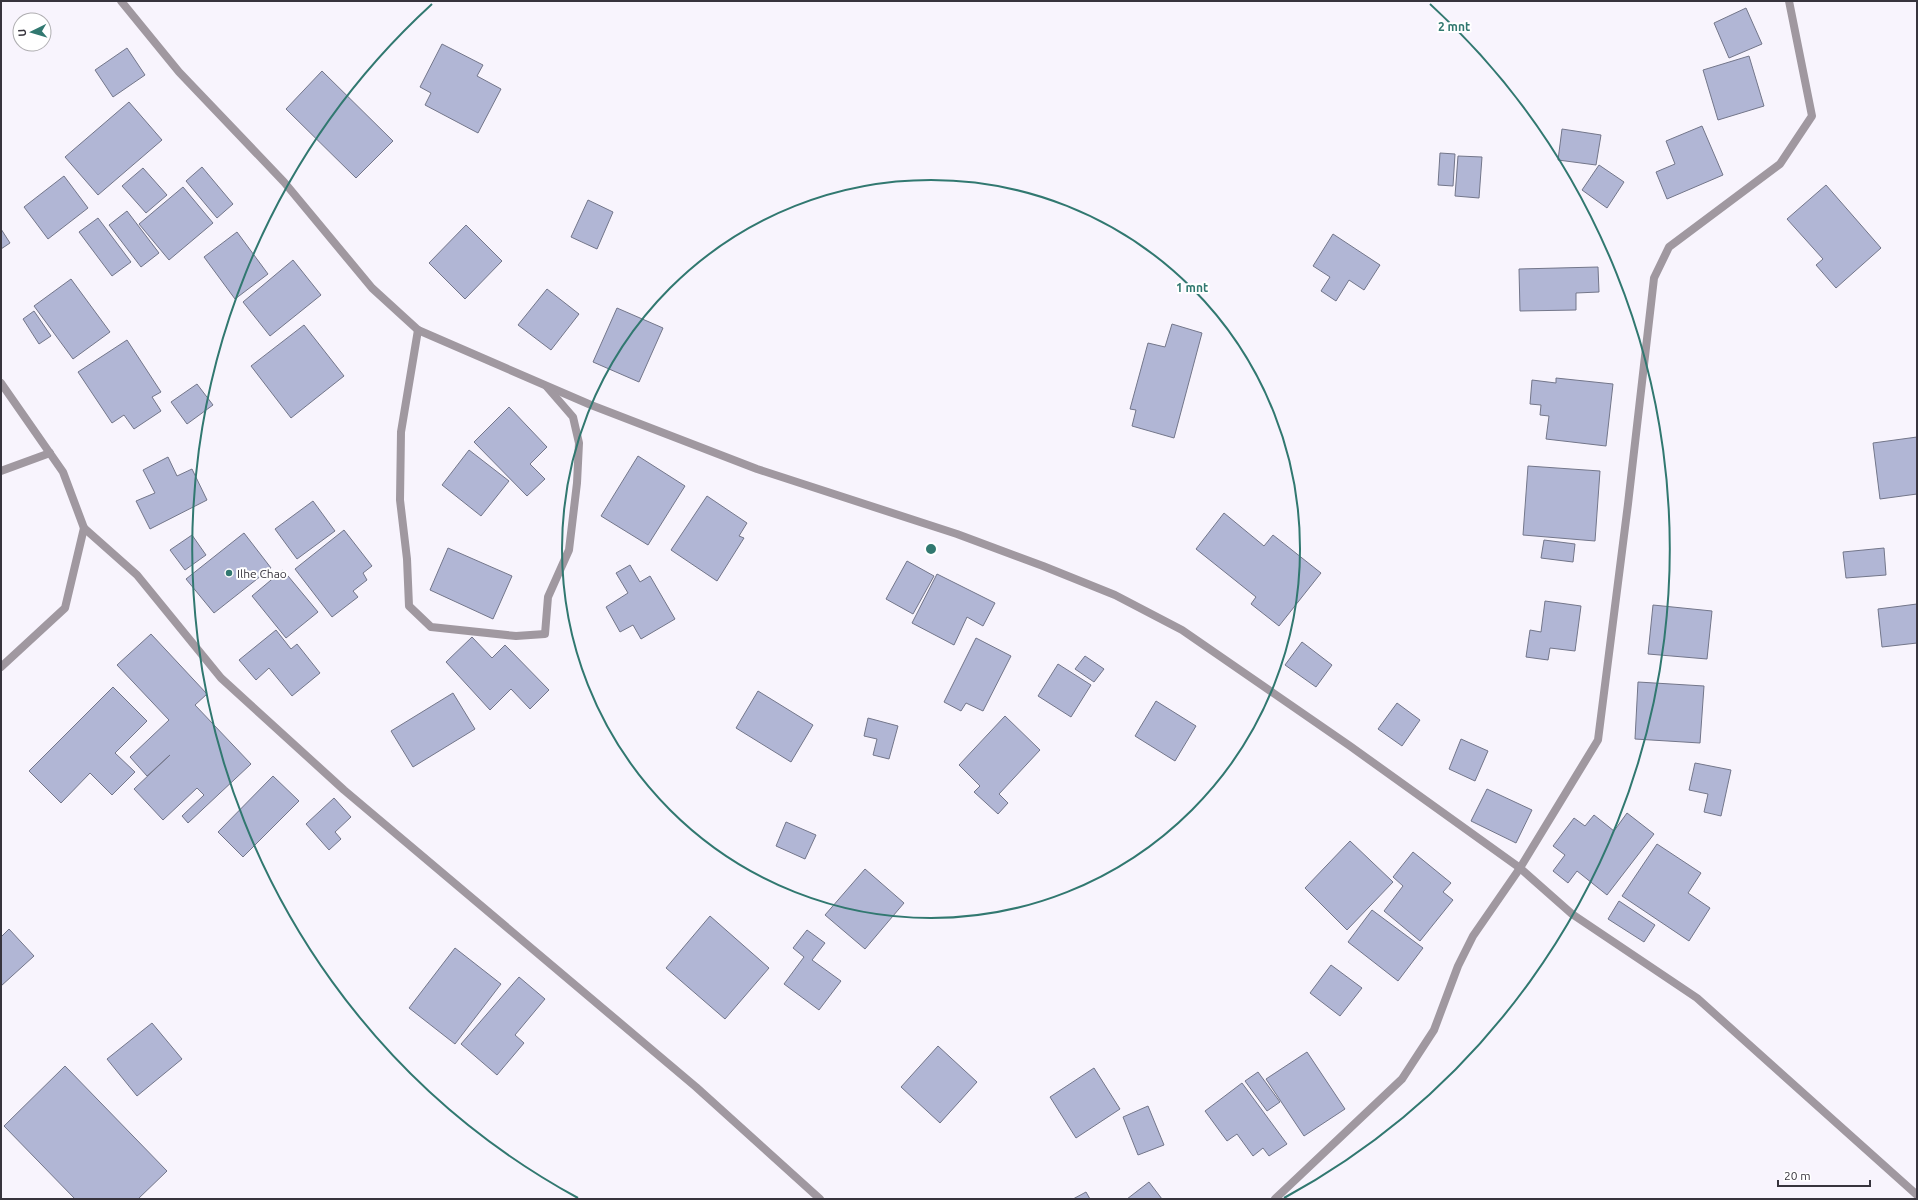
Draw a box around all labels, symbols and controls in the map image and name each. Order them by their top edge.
north arrow [12,12,52,52]
text: 2 mnt [1438,20,1470,33]
text: U [16,29,28,37]
text: 1 mnt [1176,281,1208,294]
centre of rings [924,542,938,556]
place label: Ilhe Chao [237,567,287,580]
marker: Ilhe Chao [224,568,234,578]
scale bar [1778,1162,1870,1188]
text: 20 m [1784,1169,1811,1182]

